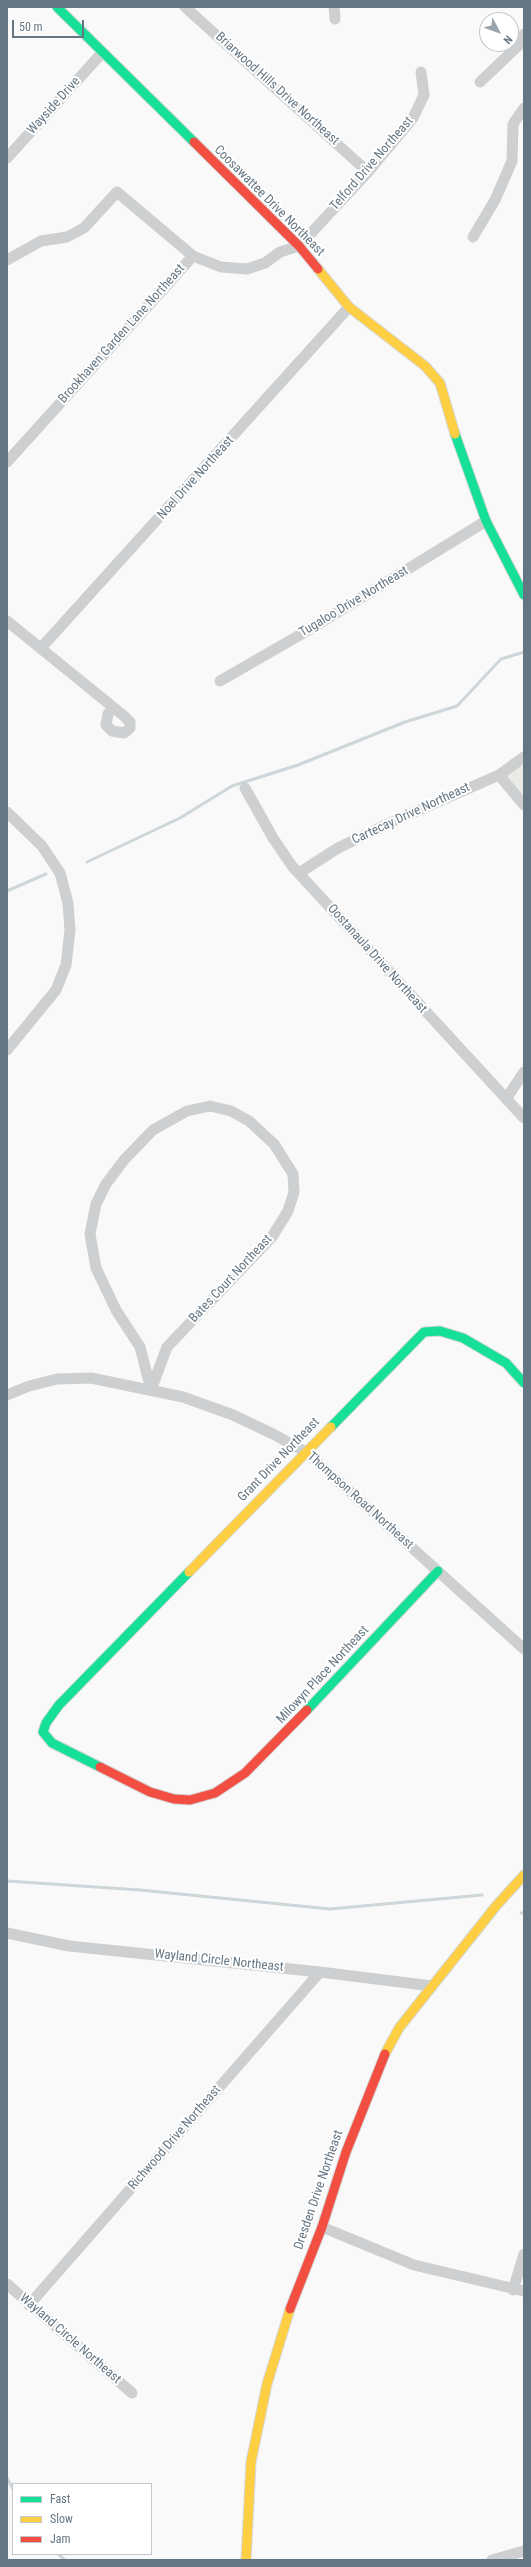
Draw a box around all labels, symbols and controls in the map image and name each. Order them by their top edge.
scale bar [14,12,86,38]
north arrow [479,12,519,52]
text: 50 m [19,20,43,34]
street label: Briarwood Hills Drive Northeast [212,29,342,149]
text: N [501,33,515,46]
street label: Wayside Drive [24,74,84,138]
street label: Telford Drive Northeast [327,114,417,214]
street label: Coosawattee Drive Northeast [210,142,328,260]
street label: Brookhaven Garden Lane Northeast [55,261,189,407]
street label: Noel Drive Northeast [155,433,237,523]
street label: Tugaloo Drive Northeast [297,563,411,641]
street label: Cartecay Drive Northeast [350,780,472,848]
street label: Oostanaula Drive Northeast [324,901,430,1017]
street label: Bates Court Northeast [186,1232,276,1326]
street label: Grant Drive Northeast [235,1415,323,1505]
street label: Thompson Road Northeast [304,1449,416,1553]
street label: Milowyn Place Northeast [274,1623,372,1727]
street label: Wayland Circle Northeast [154,1946,284,1976]
street label: Richwood Drive Northeast [125,2083,225,2193]
street label: Dresden Drive Northeast [291,2128,347,2252]
street label: Wayland Circle Northeast [16,2291,124,2387]
legend [12,2483,152,2555]
text: Fast [50,2492,70,2506]
text: Slow [50,2512,73,2526]
text: Jam [50,2532,71,2546]

